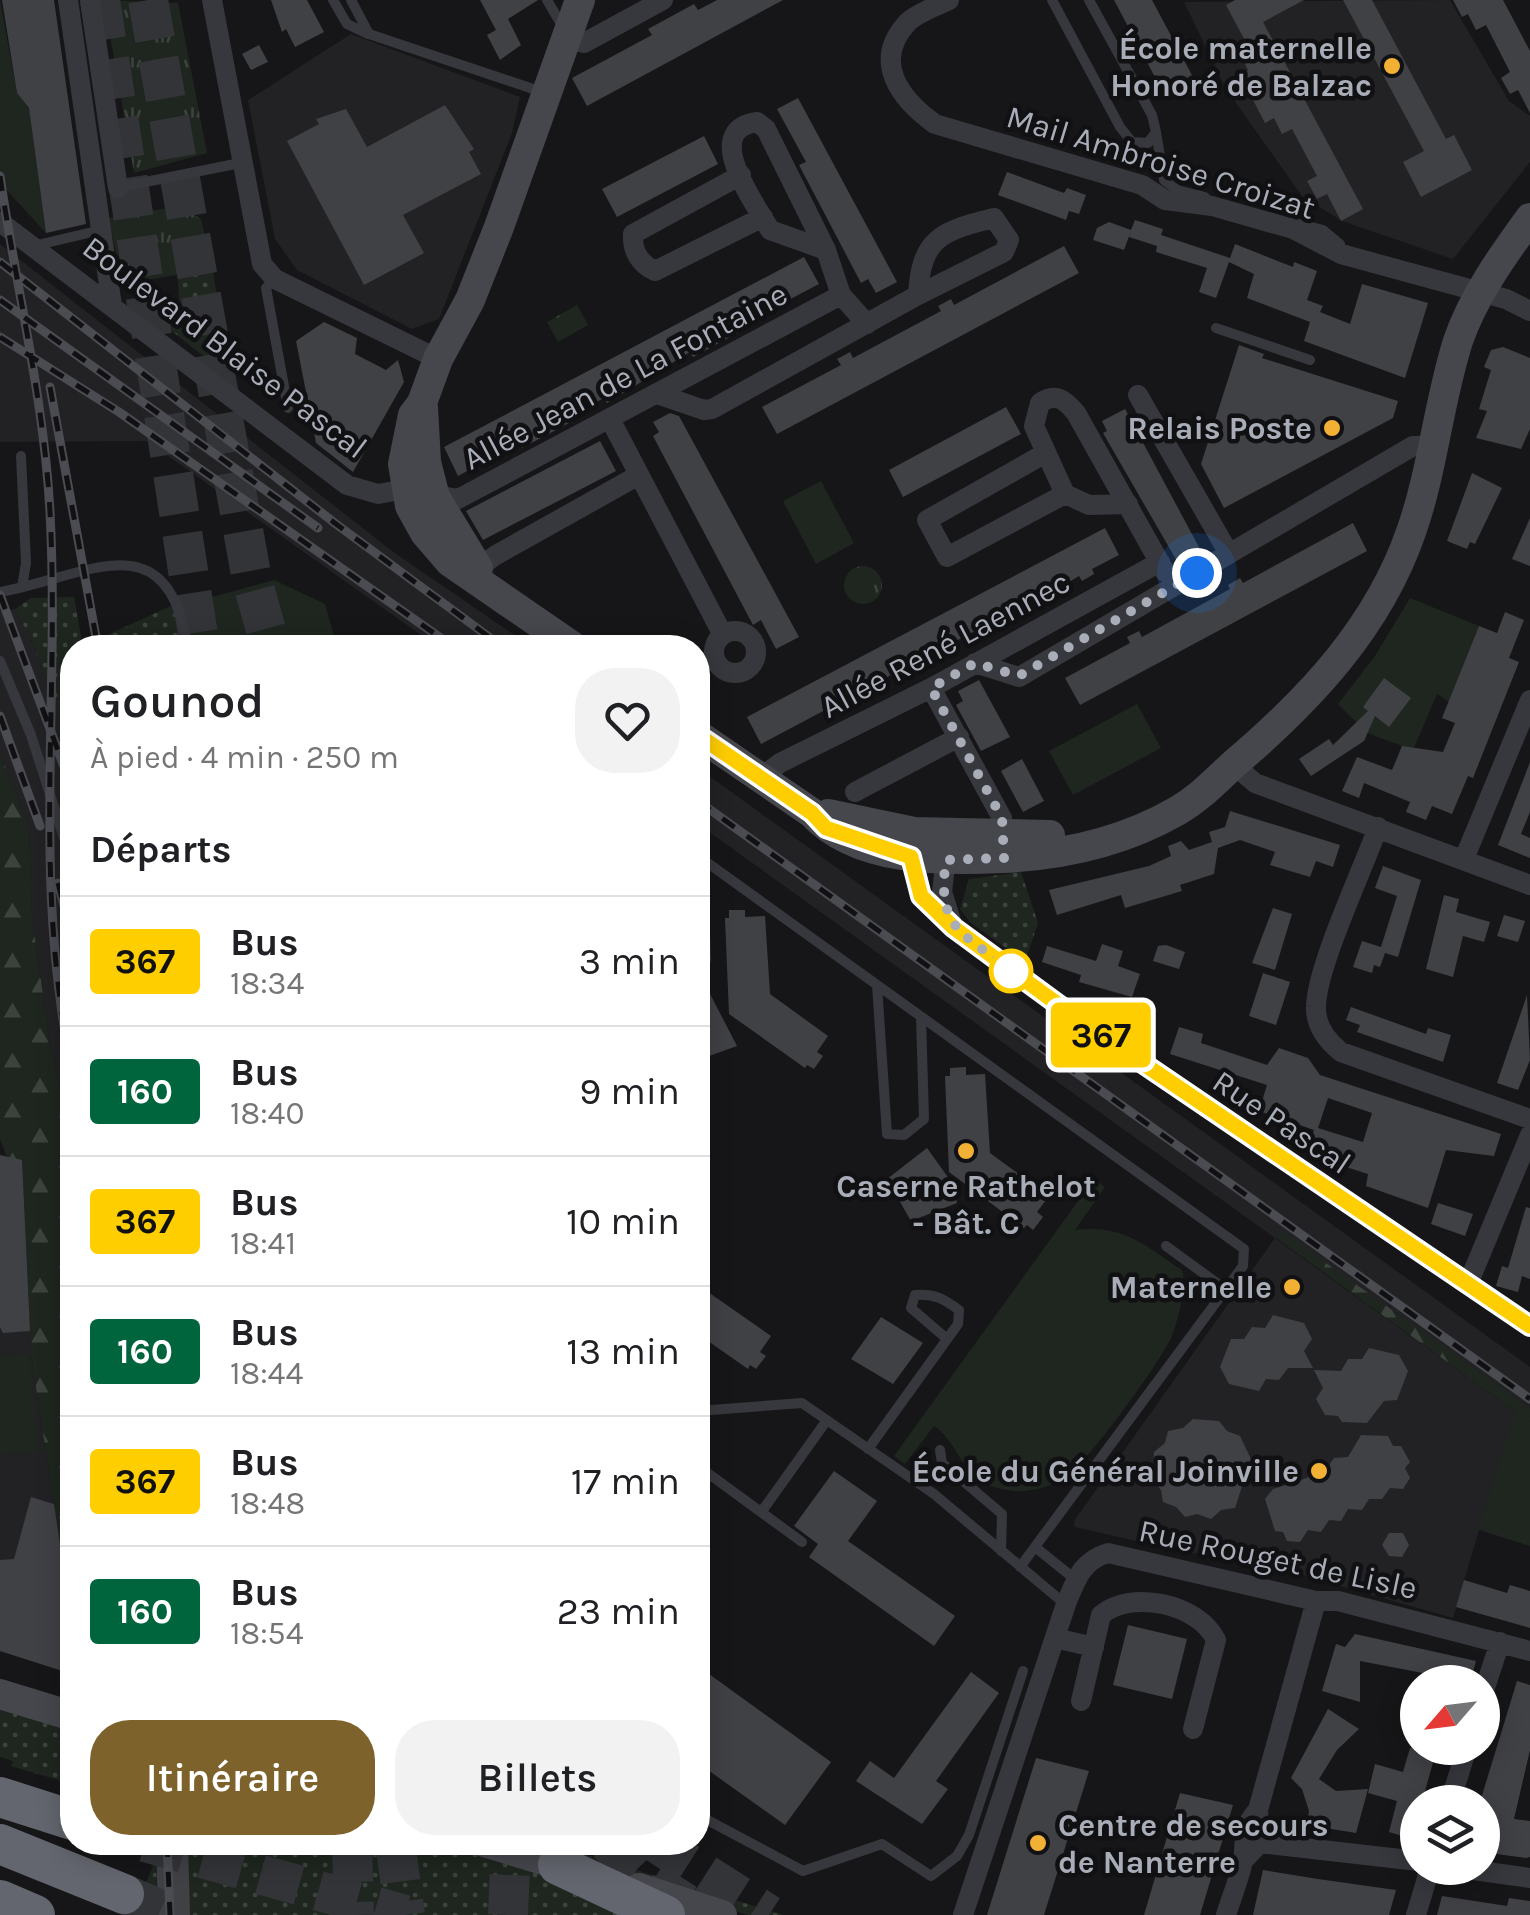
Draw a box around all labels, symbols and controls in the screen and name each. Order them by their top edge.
place label: École maternelle Honoré de Balzac [1110,28,1372,104]
marker: École maternelle Honoré de Balzac [1381,55,1403,77]
street label: Mail Ambroise Croizat [1002,98,1320,227]
street label: Boulevard Blaise Pascal [75,228,374,466]
street label: Allée Jean de La Fontaine [457,275,793,478]
place label: Relais Poste [1127,410,1312,447]
marker: Relais Poste [1321,417,1343,439]
your location [1172,548,1222,598]
street label: Allée René Laennec [814,563,1076,726]
button: heart [575,668,680,773]
text: Gounod [90,673,265,729]
text: À pied · 4 min · 250 m [90,739,399,776]
text: Départs [90,827,232,872]
text: Bus [230,920,299,965]
text: 3 min [579,939,680,984]
text: 367 [115,941,175,982]
unlabelled marker [990,950,1032,992]
text: 18:34 [230,965,304,1002]
line badge: 367 [1044,1002,1158,1068]
text: 367 [1071,1015,1131,1056]
text: Bus [230,1050,299,1095]
street label: Rue Pascal [1206,1063,1358,1182]
text: 9 min [579,1069,680,1114]
text: 160 [117,1071,173,1112]
text: 18:40 [230,1095,304,1132]
marker: Caserne Rathelot - Bât. C [955,1140,977,1162]
place label: Caserne Rathelot - Bât. C [836,1168,1096,1242]
text: Bus [230,1180,299,1225]
text: 10 min [566,1199,680,1244]
text: 367 [115,1201,175,1242]
text: 18:41 [230,1225,296,1262]
place label: Maternelle [1110,1269,1272,1306]
marker: Maternelle [1281,1276,1303,1298]
text: Bus [230,1310,299,1355]
text: 13 min [566,1329,680,1374]
text: 160 [117,1331,173,1372]
text: 18:44 [230,1355,303,1392]
text: Bus [230,1440,299,1485]
place label: École du Général Joinville [912,1451,1299,1490]
text: 17 min [571,1459,680,1504]
marker: École du Général Joinville [1308,1460,1330,1482]
text: 367 [115,1461,175,1502]
text: 18:48 [230,1485,305,1522]
street label: Rue Rouget de Lisle [1135,1512,1420,1607]
text: Bus [230,1570,299,1615]
text: 23 min [557,1589,680,1634]
text: 160 [117,1591,173,1632]
text: 18:54 [230,1615,304,1652]
north arrow [1400,1665,1500,1765]
map controls [1400,1665,1500,1885]
button: Itinéraire [90,1720,375,1835]
button: Billets [395,1720,680,1835]
button: layers [1400,1785,1500,1885]
place label: Centre de secours de Nanterre [1058,1807,1329,1881]
marker: Centre de secours de Nanterre [1027,1832,1049,1854]

